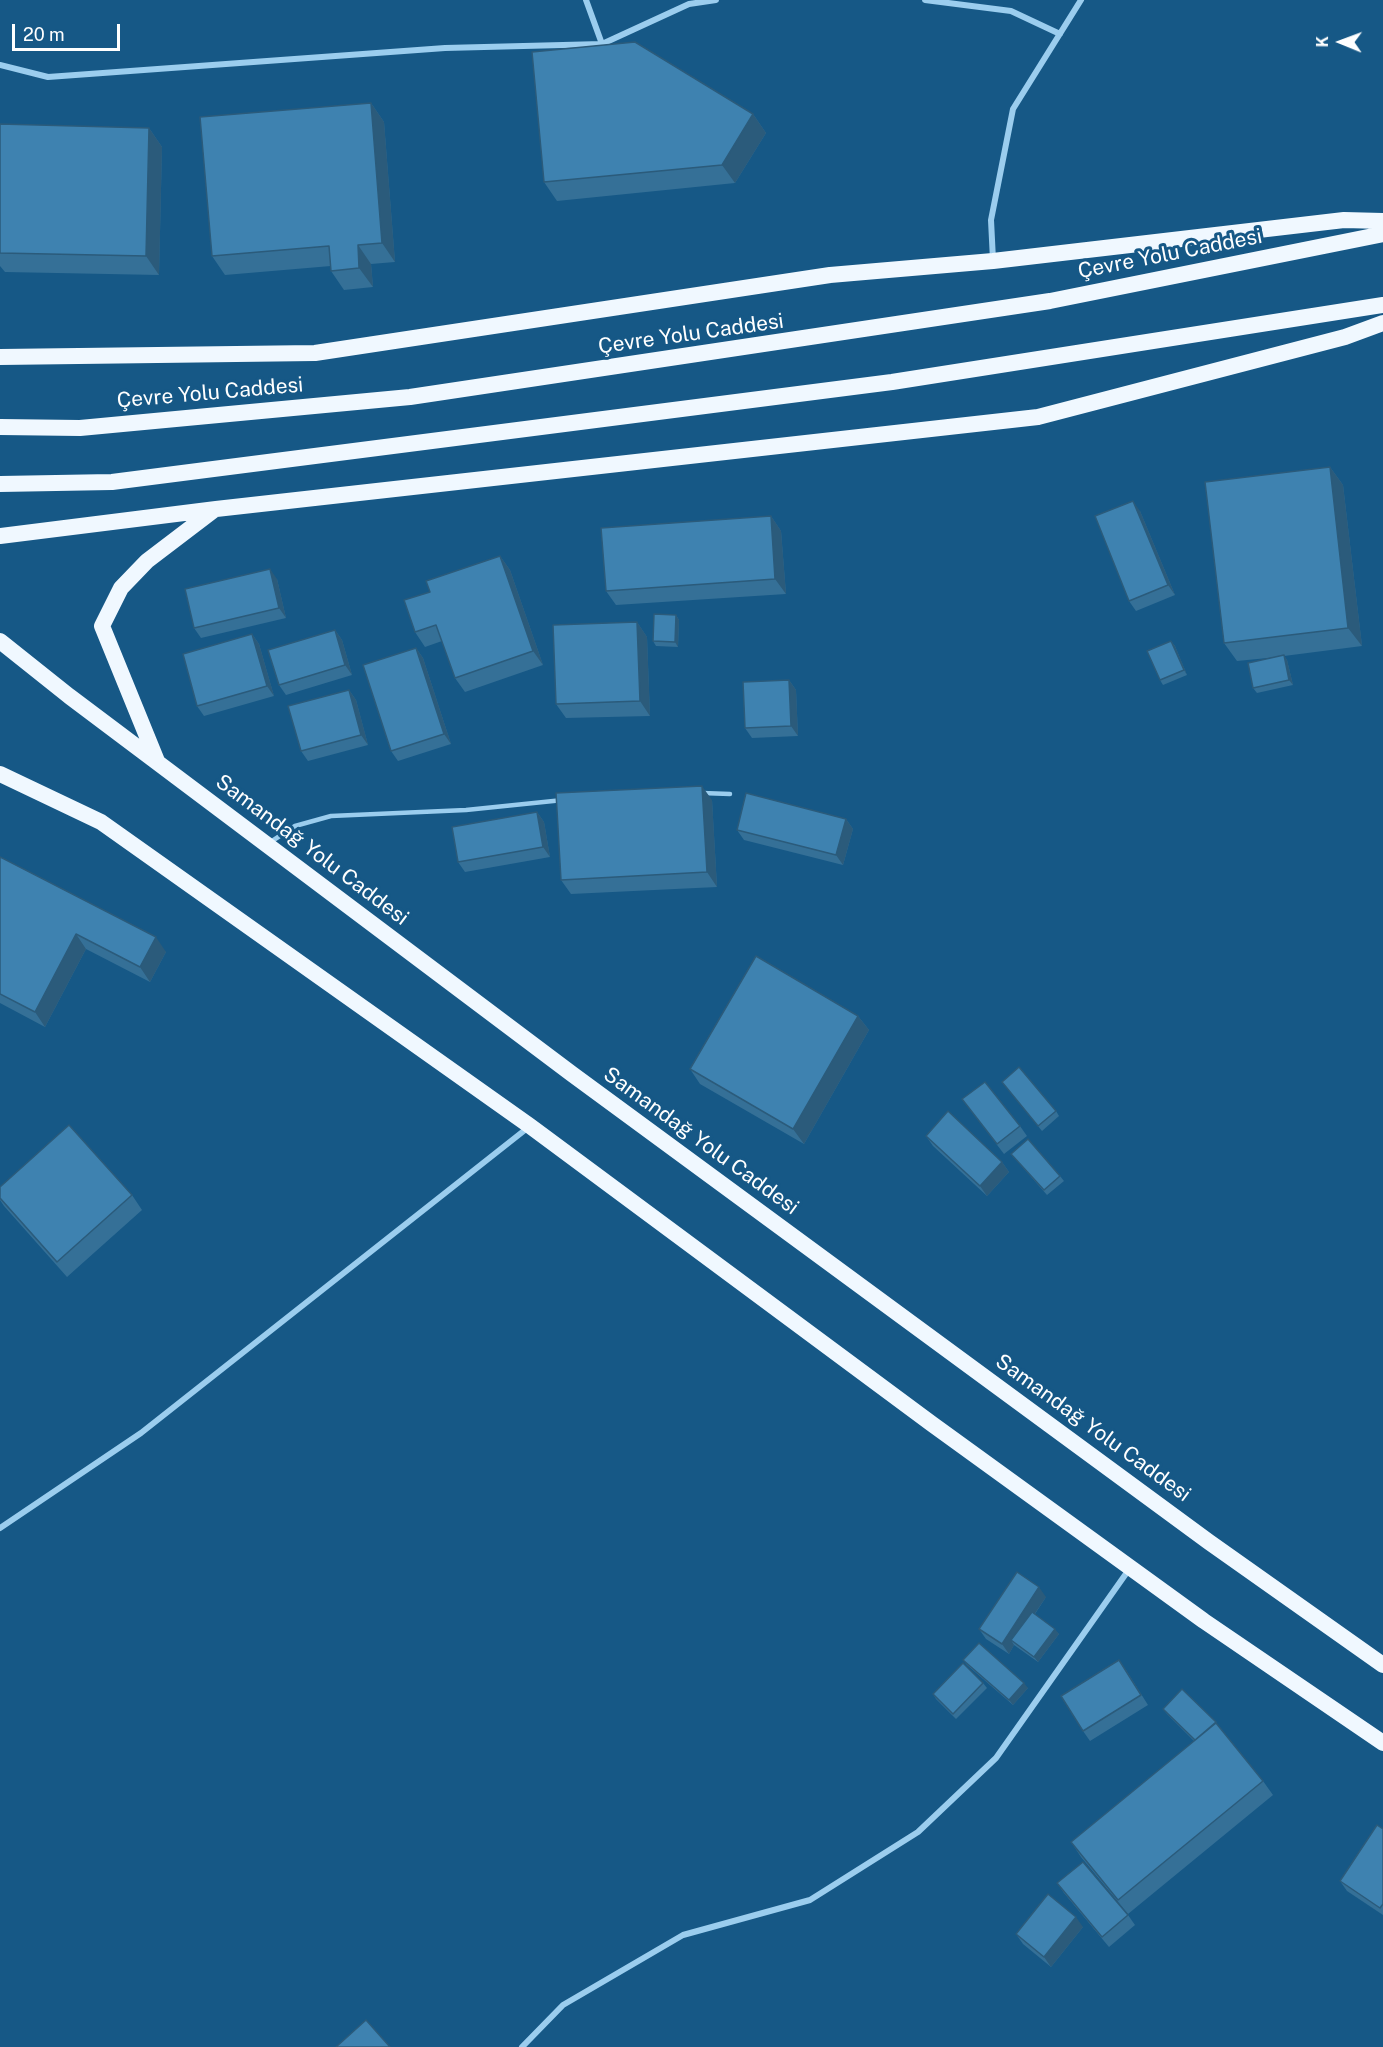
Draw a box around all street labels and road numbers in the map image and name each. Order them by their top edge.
street label: Çevre Yolu Caddesi [1076,224,1264,284]
street label: Çevre Yolu Caddesi [597,309,785,359]
street label: Çevre Yolu Caddesi [116,372,304,414]
street label: Samandağ Yolu Caddesi [211,769,413,931]
street label: Samandağ Yolu Caddesi [599,1062,803,1220]
street label: Samandağ Yolu Caddesi [991,1349,1195,1507]

